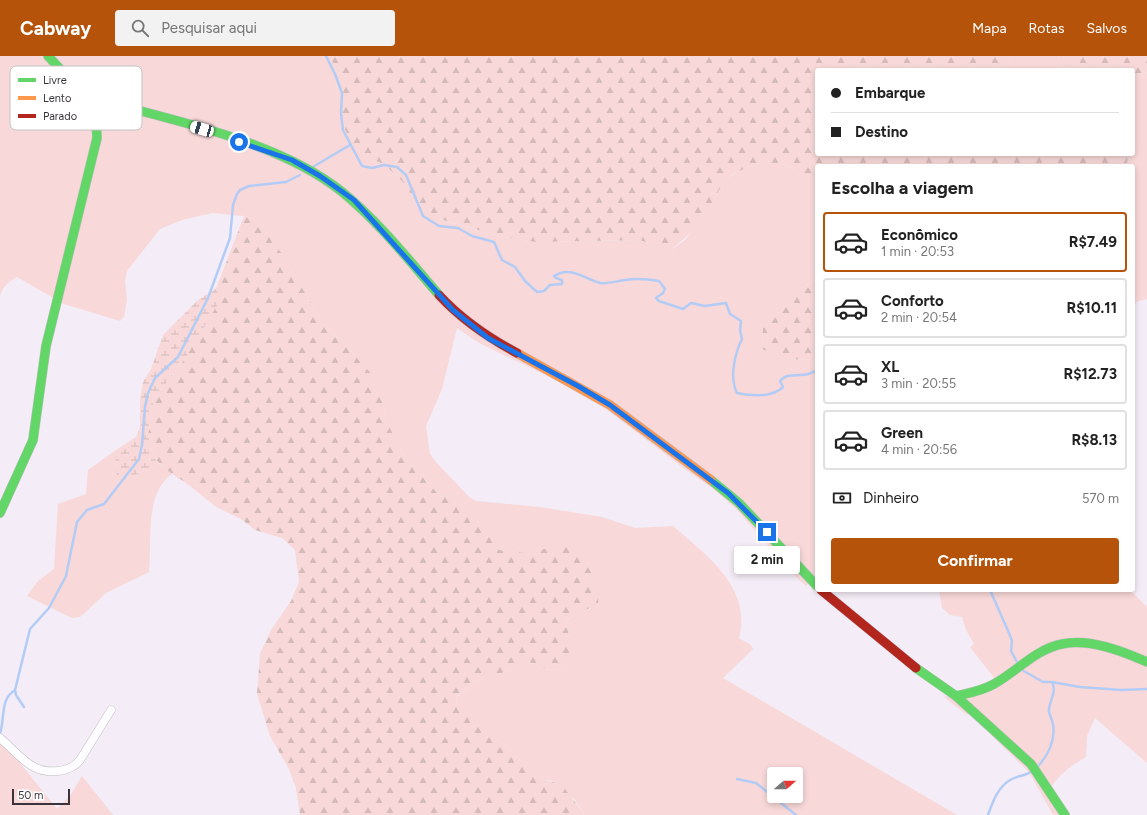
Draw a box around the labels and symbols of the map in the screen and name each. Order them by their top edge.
legend [10,66,142,130]
text: Livre [43,74,67,87]
text: Lento [43,92,71,105]
text: Parado [43,110,77,123]
car [189,120,215,138]
route start [230,133,248,151]
route end [758,523,776,541]
callout: 2 min [734,546,800,574]
north arrow [767,767,803,803]
scale bar [12,787,70,806]

